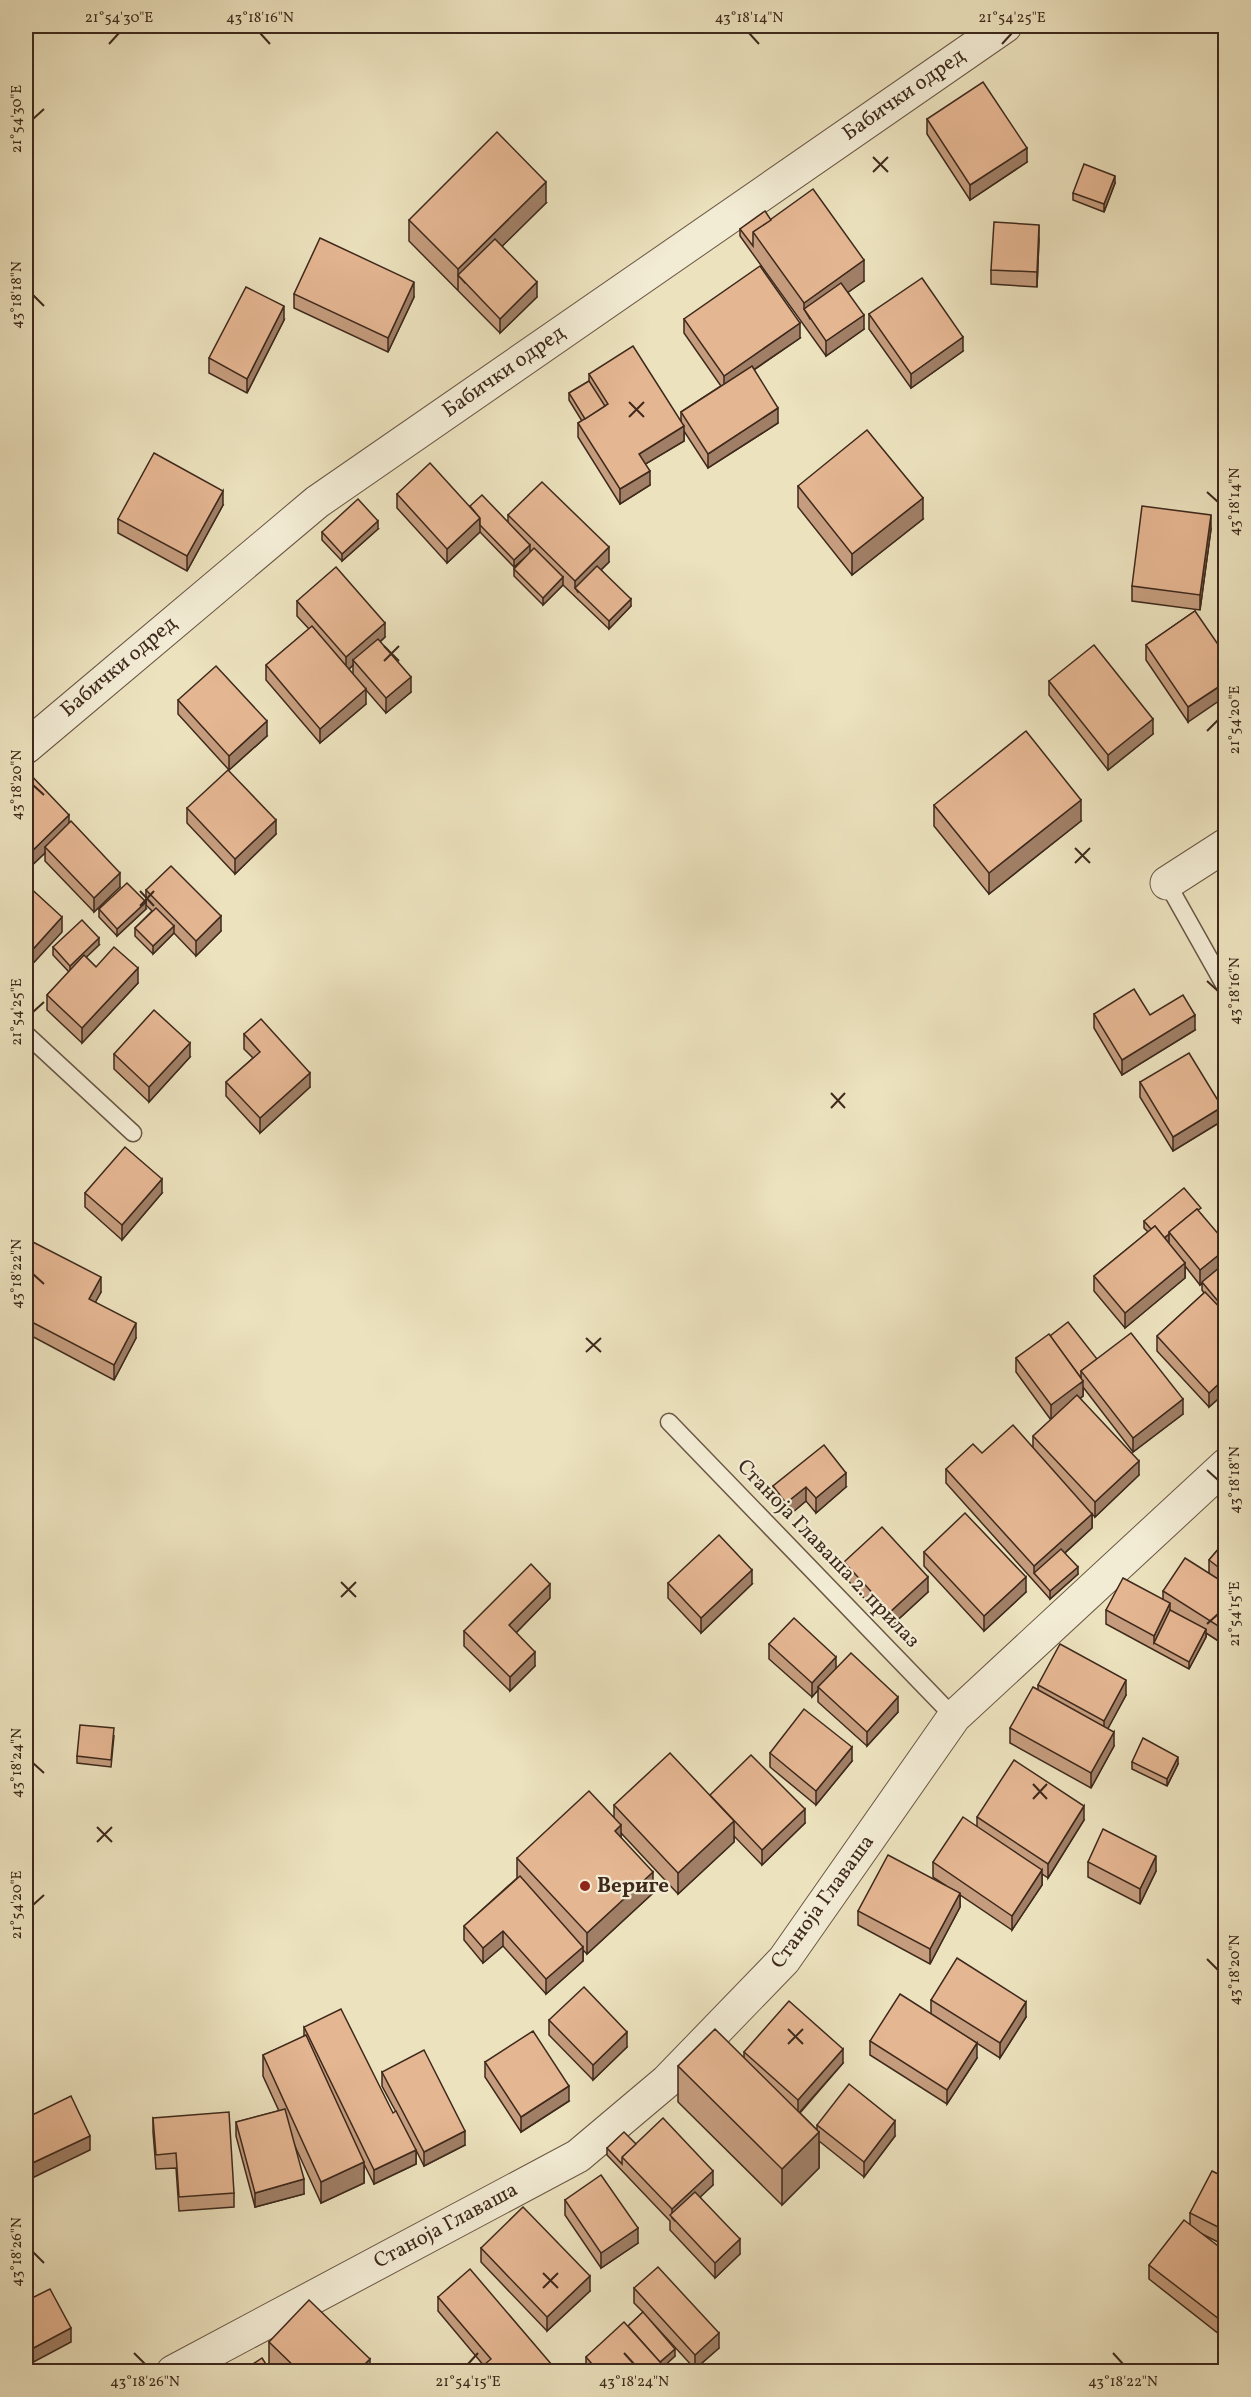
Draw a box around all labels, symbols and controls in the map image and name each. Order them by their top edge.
text: 21°54'30"E [85,8,153,29]
text: 43°18'16"N [226,8,294,29]
text: 43°18'14"N [715,8,783,29]
text: 21°54'25"E [978,8,1046,29]
street label: Бабички одред [837,42,971,148]
text: 21°54'30"E [7,85,28,153]
text: 43°18'18"N [7,261,28,329]
street label: Бабички одред [437,319,571,425]
text: 43°18'14"N [1225,468,1246,536]
street label: Бабички одред [55,610,183,724]
text: 21°54'20"E [1225,686,1246,754]
text: 43°18'20"N [7,750,28,820]
text: 43°18'16"N [1225,957,1246,1025]
text: 21°54'25"E [7,978,28,1046]
text: 43°18'22"N [7,1239,28,1309]
text: 43°18'18"N [1225,1446,1246,1514]
street label: Станоја Главаша 2. прилаз [730,1453,926,1655]
text: 21°54'15"E [1225,1581,1246,1647]
text: 43°18'24"N [7,1728,28,1798]
street label: Станоја Главаша [764,1829,882,1975]
text: 21°54'20"E [7,1871,28,1939]
place label: Вериге [597,1872,669,1901]
marker: Вериге [578,1879,592,1893]
text: 43°18'20"N [1225,1935,1246,2005]
street label: Станоја Главаша [369,2176,523,2276]
text: 43°18'26"N [7,2217,28,2287]
text: 43°18'26"N [110,2372,180,2393]
text: 21°54'15"E [435,2372,501,2393]
text: 43°18'24"N [599,2372,669,2393]
text: 43°18'22"N [1088,2372,1158,2393]

